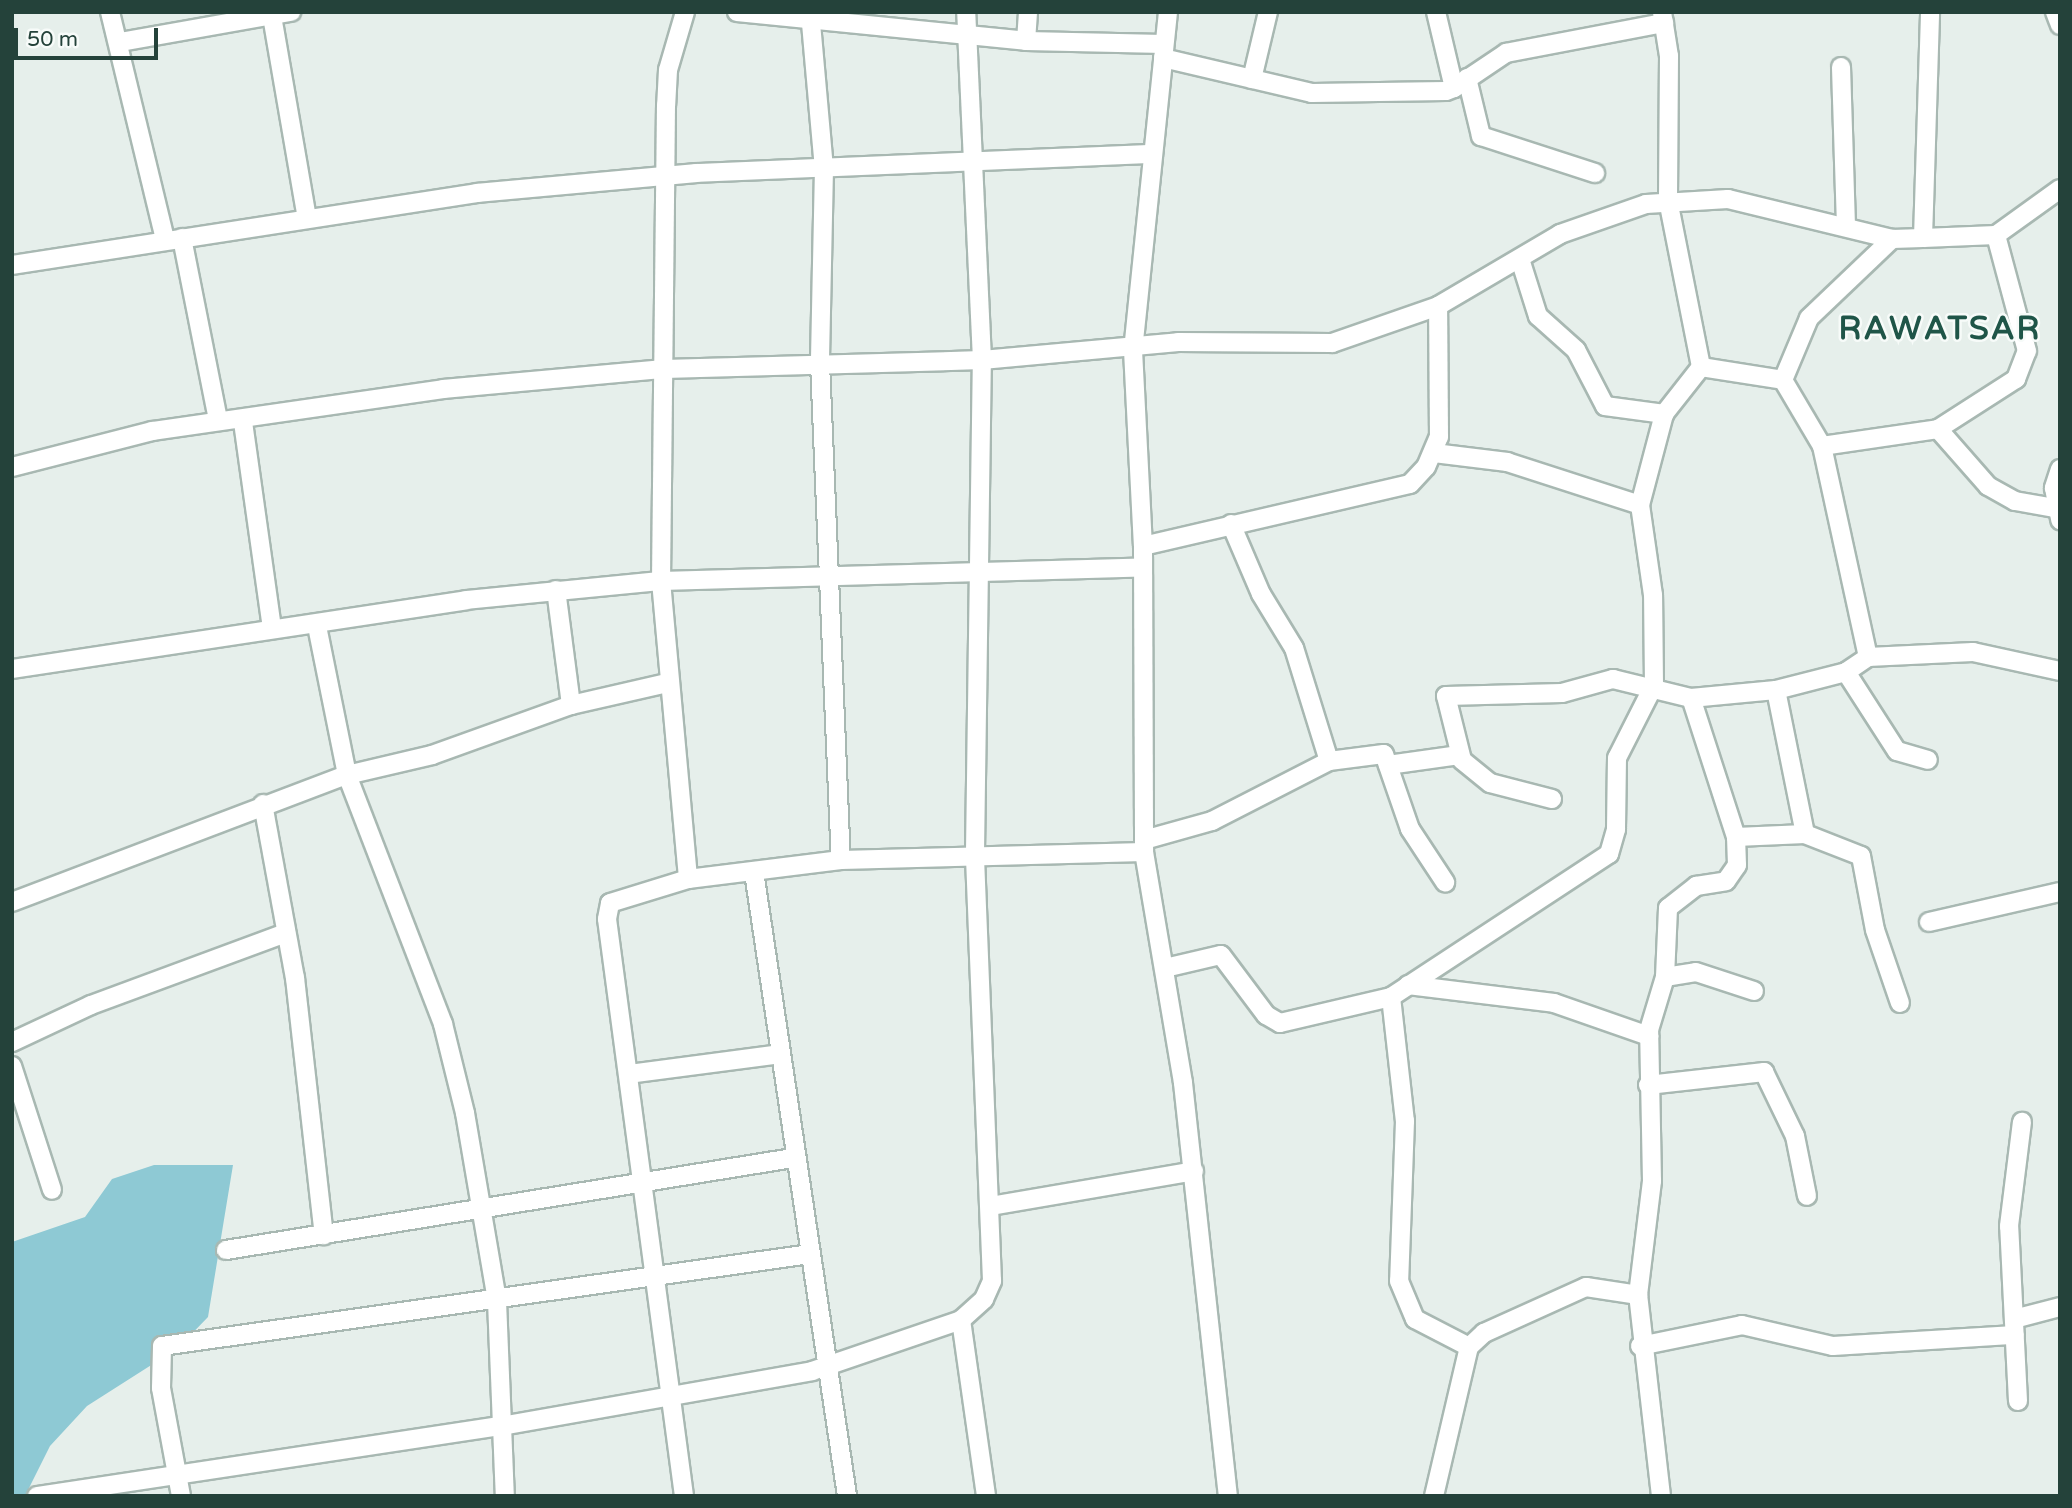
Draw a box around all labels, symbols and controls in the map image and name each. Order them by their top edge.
scale bar [18,14,161,58]
text: 50 m [27,27,78,52]
district label: RAWATSAR [1840,310,2040,348]

